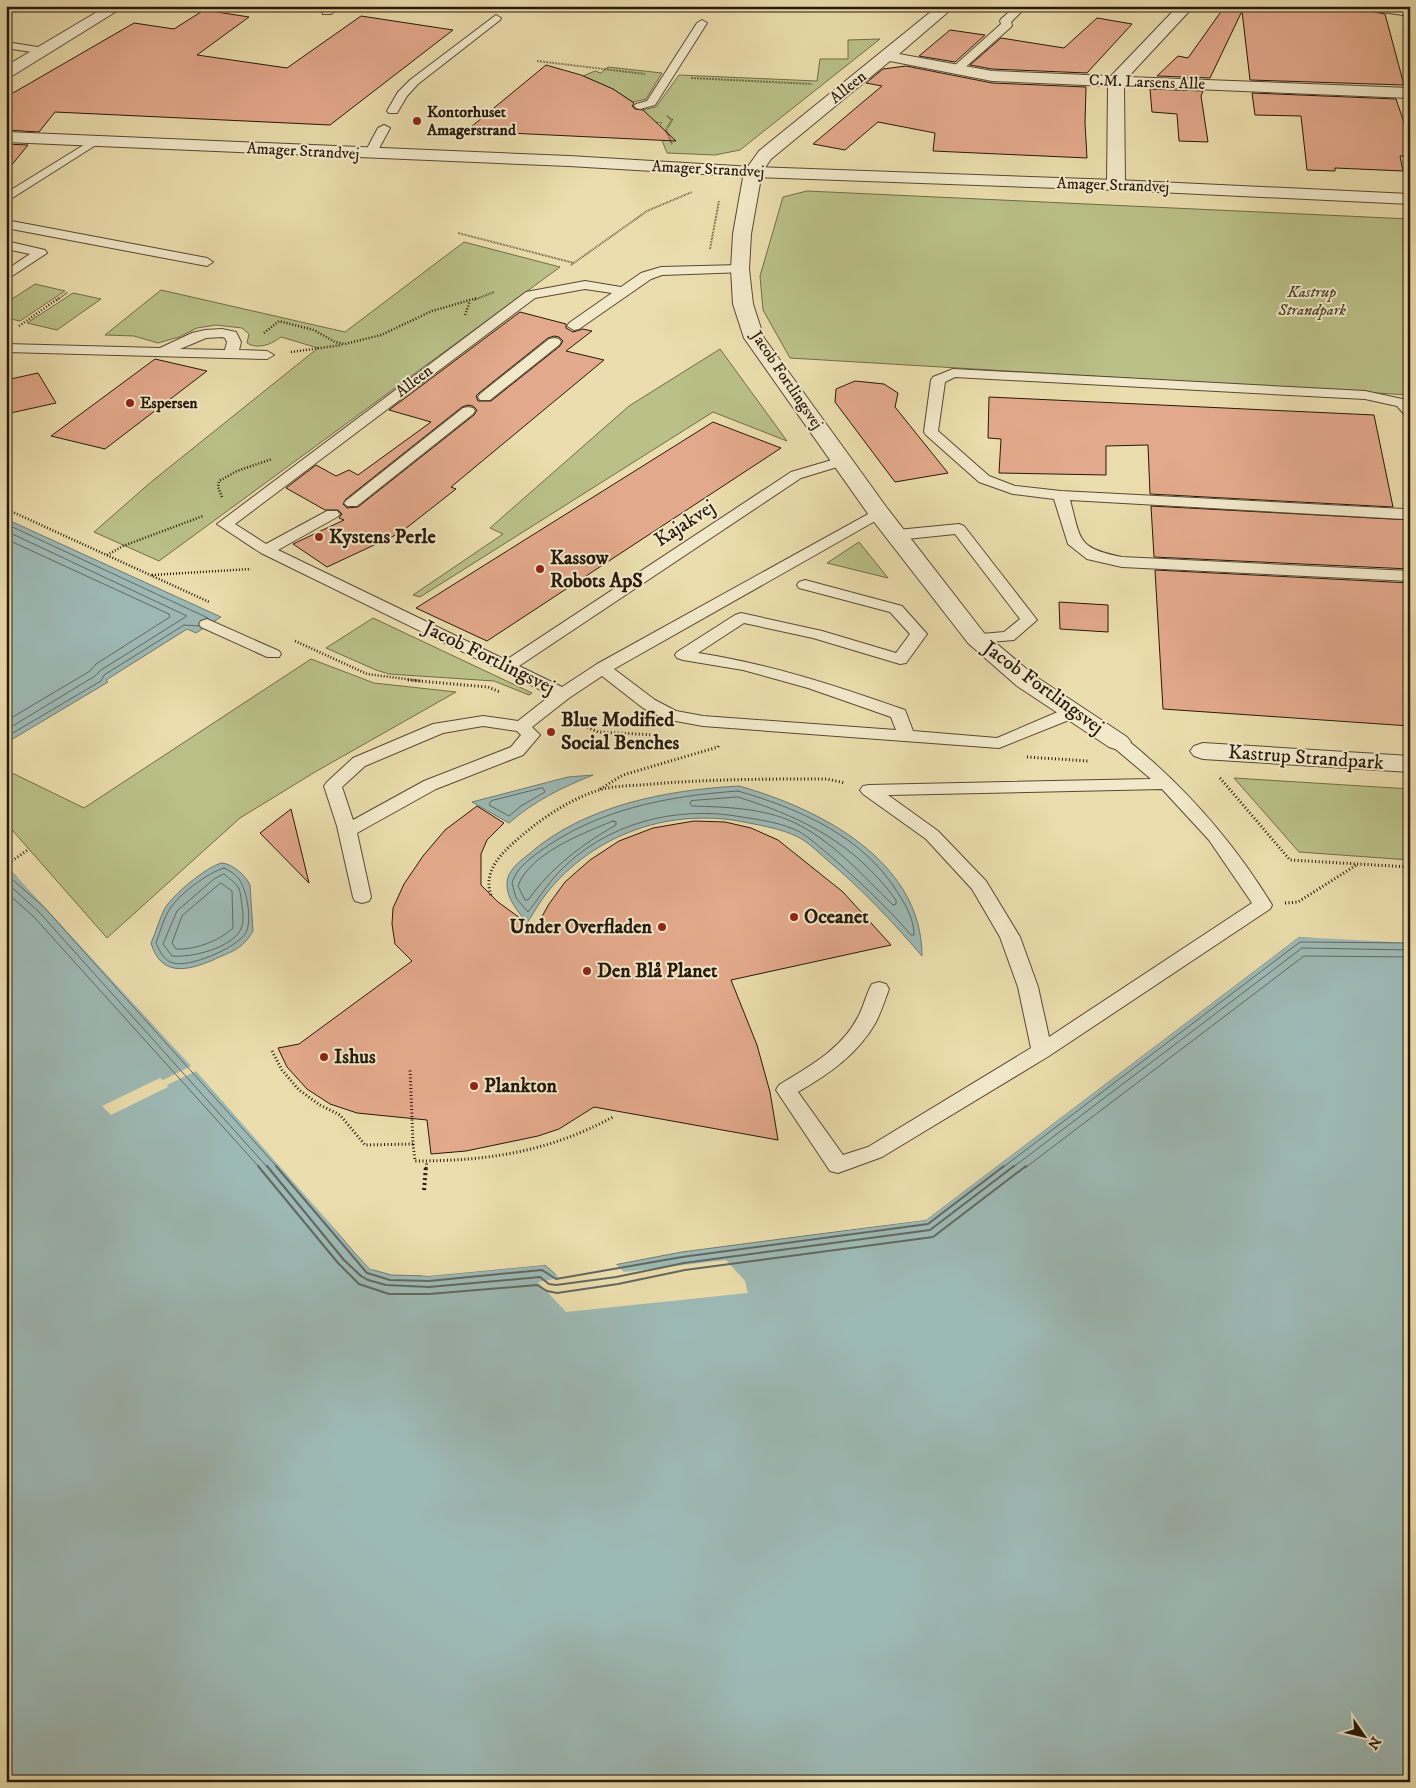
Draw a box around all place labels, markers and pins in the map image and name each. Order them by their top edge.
place label: Kontorhuset Amagerstrand [426,102,517,140]
marker: Kontorhuset Amagerstrand [411,115,423,127]
place label: Espersen [140,393,198,413]
marker: Espersen [124,397,136,409]
place label: Kystens Perle [329,525,436,550]
marker: Kystens Perle [313,531,325,543]
place label: Kassow Robots ApS [550,546,643,594]
marker: Kassow Robots ApS [534,563,546,575]
place label: Blue Modified Social Benches [561,708,679,756]
marker: Blue Modified Social Benches [545,726,557,738]
place label: Oceanet [804,905,869,930]
marker: Oceanet [788,911,800,923]
place label: Under Overfladen [509,915,653,940]
marker: Under Overfladen [656,921,668,933]
place label: Den Blå Planet [597,959,718,984]
marker: Den Blå Planet [581,965,593,977]
place label: Ishus [334,1045,376,1070]
marker: Ishus [318,1051,330,1063]
place label: Plankton [484,1074,557,1099]
marker: Plankton [468,1080,480,1092]

